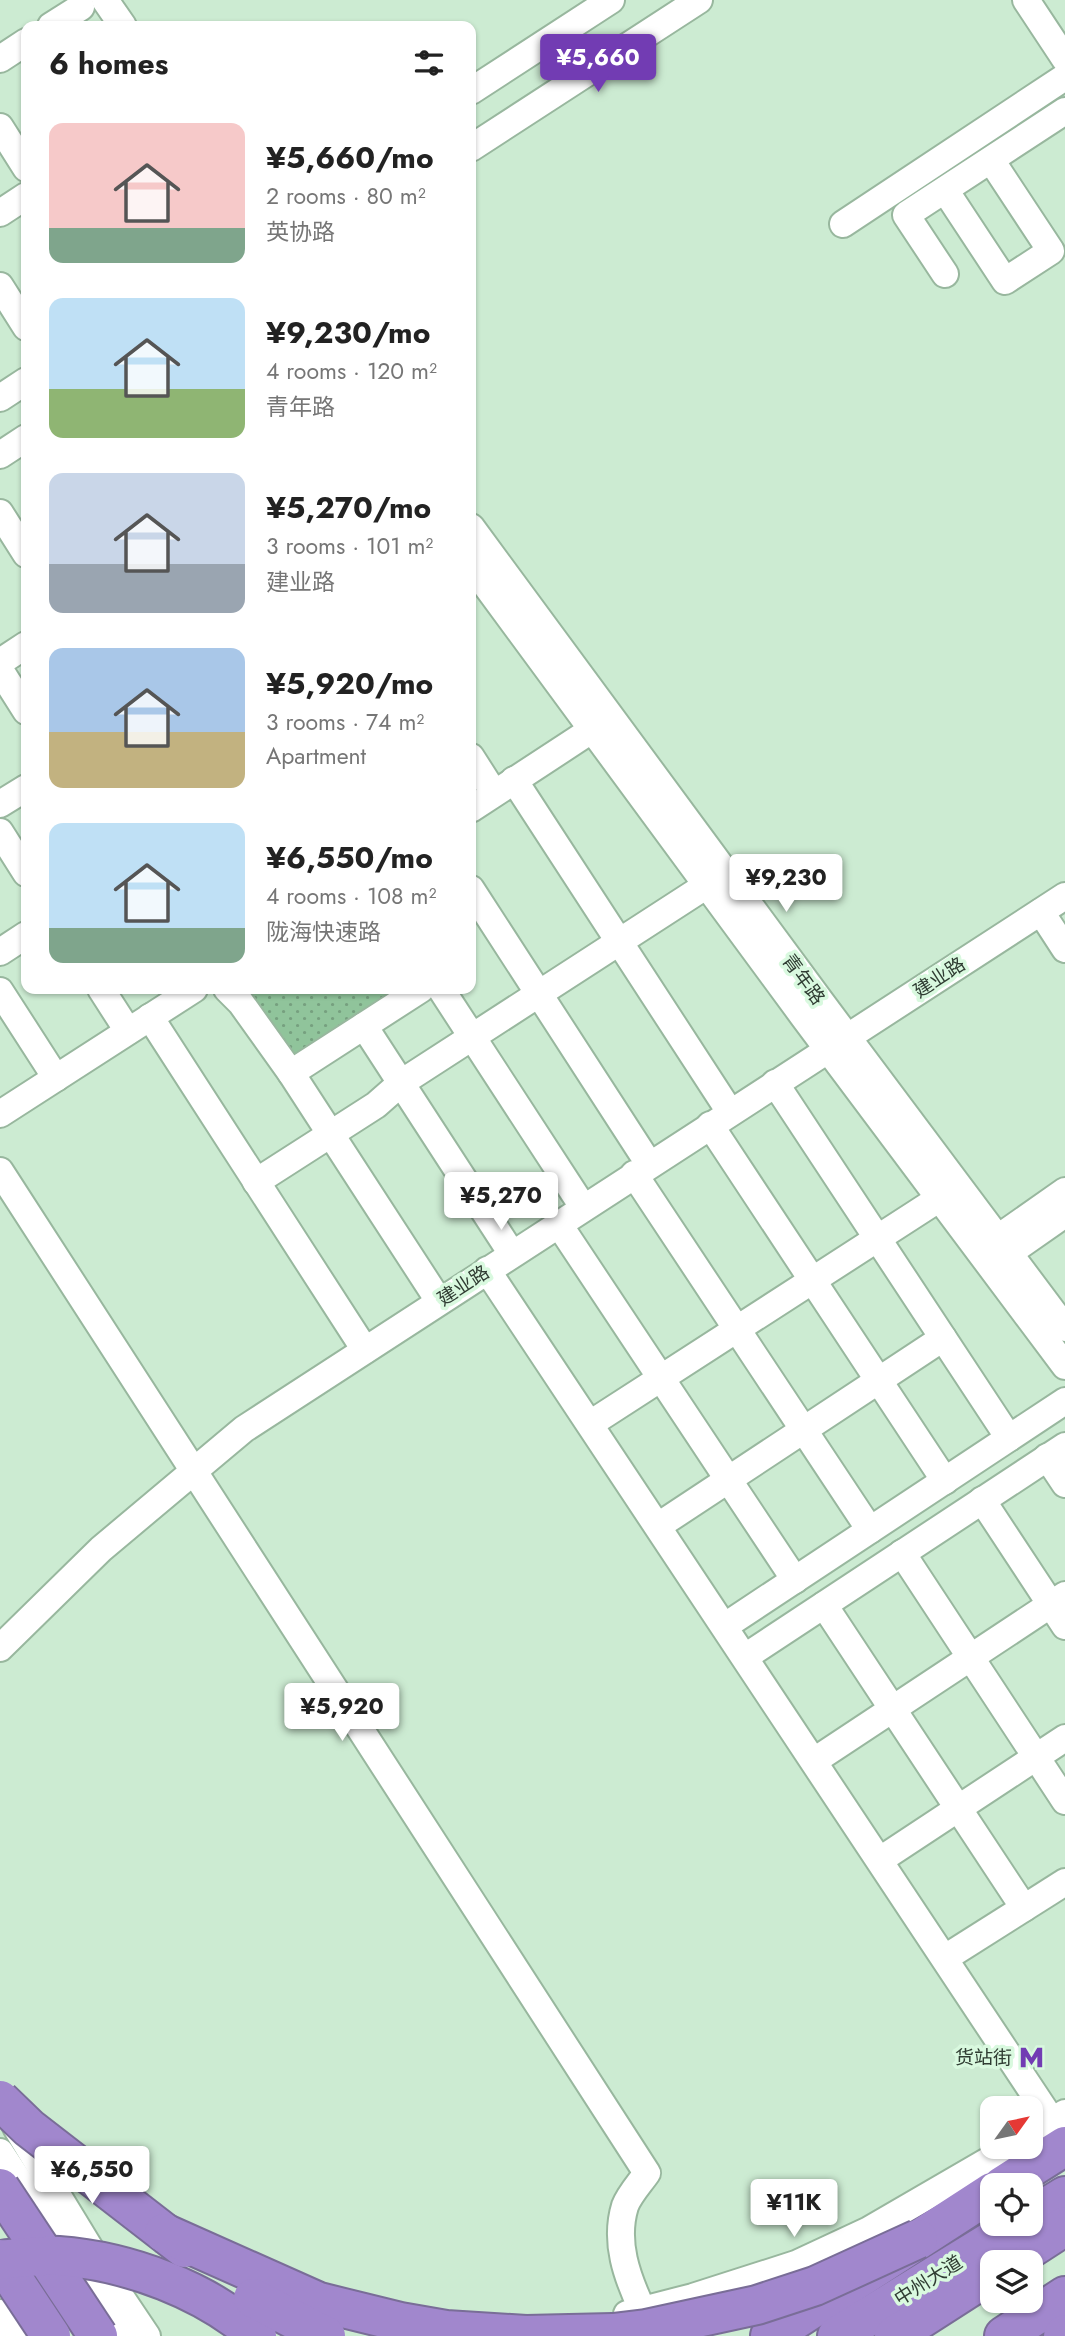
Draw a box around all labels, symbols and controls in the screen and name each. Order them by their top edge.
pin: ¥5,660 [541,34,655,94]
text: ¥5,660 [556,40,640,74]
text: 6 homes [49,42,168,85]
icon: filters [410,44,448,82]
text: ¥5,660/mo [266,136,434,179]
icon: home [105,151,189,235]
text: 2 rooms · 80 m² [266,179,426,213]
text: 英协路 [266,215,335,249]
text: ¥9,230/mo [266,311,430,354]
icon: home [105,326,189,410]
text: 4 rooms · 120 m² [266,354,437,388]
text: 青年路 [266,390,335,424]
text: ¥5,270/mo [266,486,431,529]
icon: home [105,501,189,585]
text: 3 rooms · 101 m² [266,529,433,563]
text: 建业路 [266,565,335,599]
text: ¥5,920/mo [266,662,433,705]
icon: home [105,676,189,760]
text: 3 rooms · 74 m² [266,705,424,739]
text: Apartment [266,739,366,773]
text: ¥6,550/mo [266,836,433,879]
icon: home [105,851,189,935]
pin: ¥9,230 [729,855,843,914]
text: ¥9,230 [745,860,827,894]
text: 4 rooms · 108 m² [266,879,436,913]
text: 陇海快速路 [266,915,381,949]
street label: 青年路 [776,948,831,1010]
street label: 建业路 [908,951,971,1004]
pin: ¥5,270 [444,1172,558,1232]
text: ¥5,270 [460,1178,542,1212]
street label: 建业路 [432,1259,495,1312]
pin: ¥5,920 [285,1684,399,1743]
text: ¥5,920 [300,1689,384,1723]
metro station icon: 货站街 [1018,2043,1046,2071]
place label: 货站街 [955,2044,1012,2071]
north arrow [980,2096,1043,2160]
map controls [980,2096,1043,2313]
pin: ¥6,550 [35,2146,149,2206]
text: ¥6,550 [50,2152,134,2186]
button: locate [980,2173,1043,2236]
pin: ¥11K [753,2180,835,2239]
text: ¥11K [767,2185,821,2219]
street label: 中州大道 [889,2249,968,2312]
button: layers [980,2250,1043,2313]

